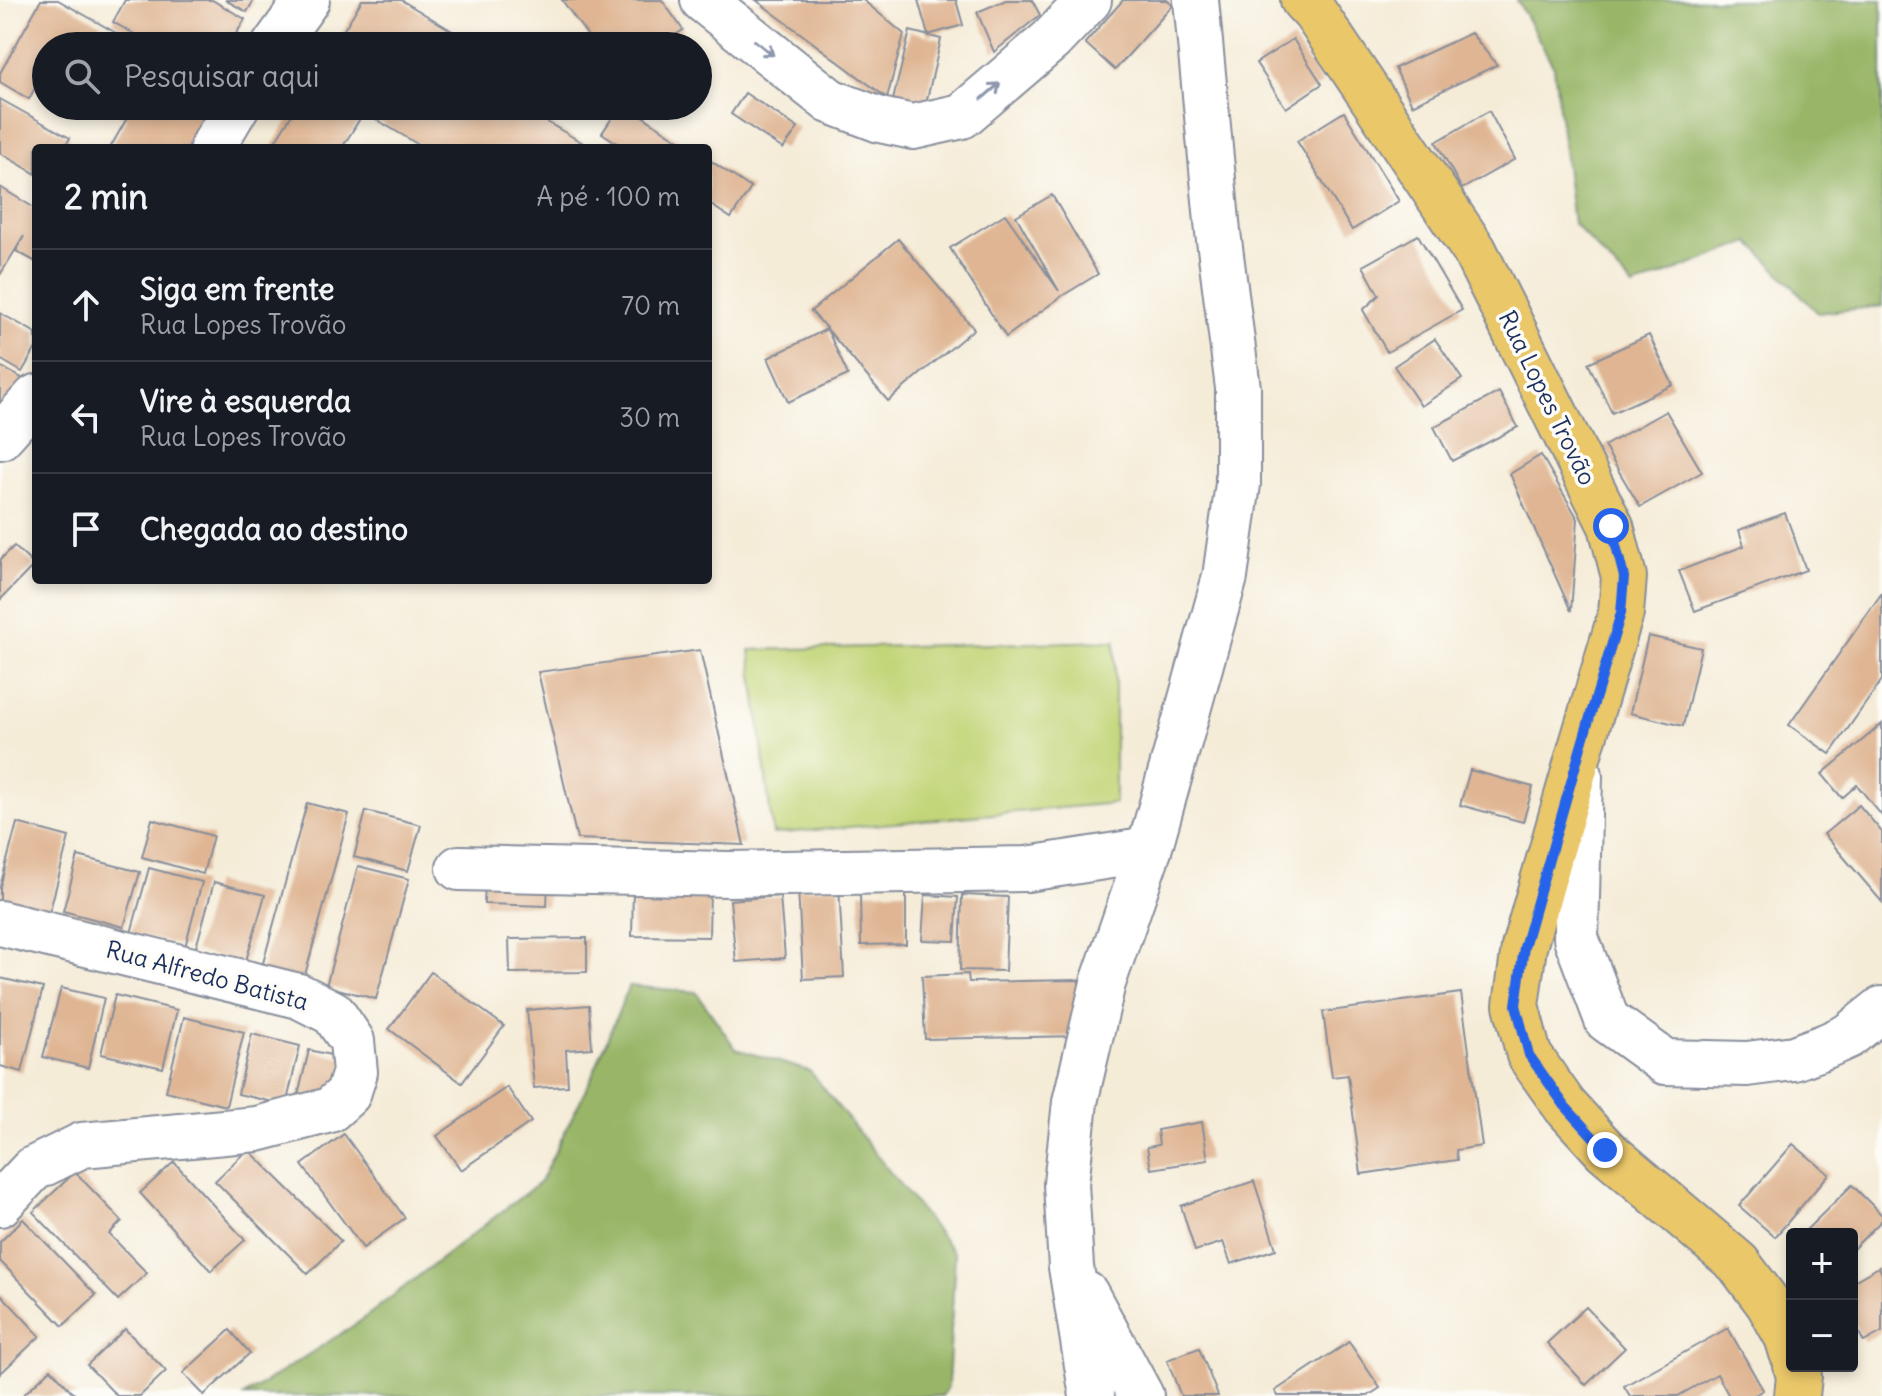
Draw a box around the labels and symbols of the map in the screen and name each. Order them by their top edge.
one-way arrow [753,40,774,57]
one-way arrow [980,82,1000,100]
street label: Rua Lopes Trovão [1493,305,1603,490]
route start [1593,508,1629,544]
street label: Rua Alfredo Batista [103,934,312,1016]
route end [1587,1132,1623,1168]

